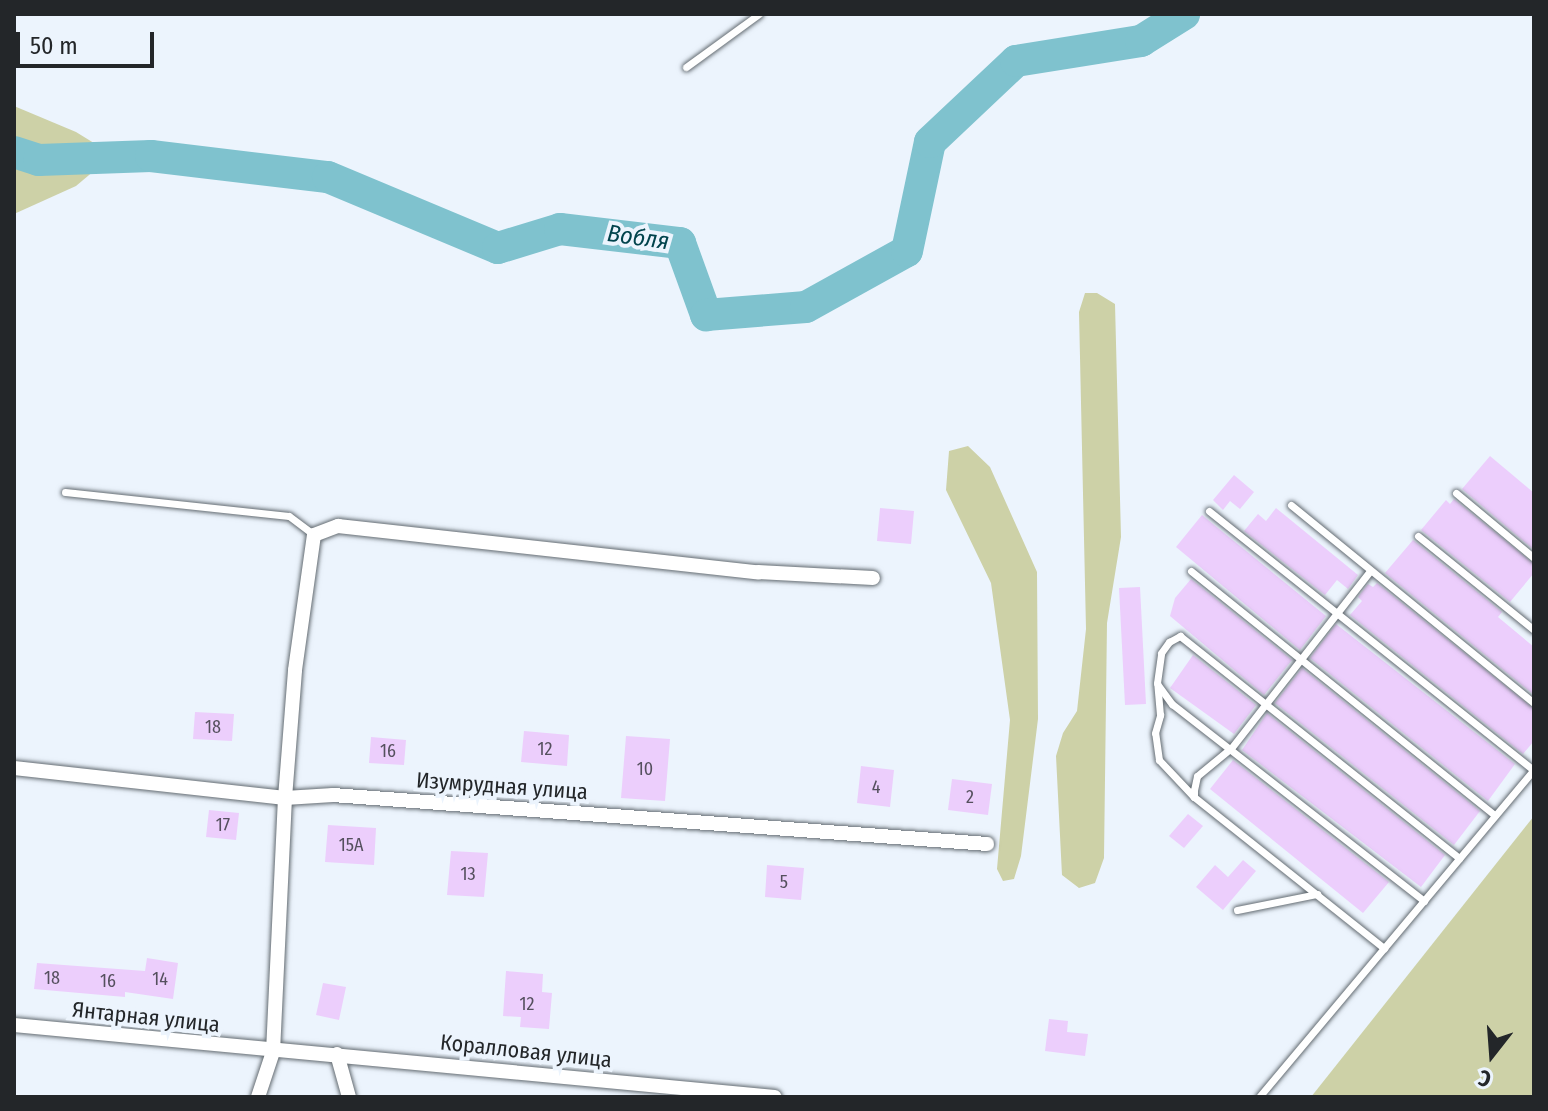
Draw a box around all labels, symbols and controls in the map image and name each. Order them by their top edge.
scale bar [20,16,158,66]
text: 50 m [30,32,78,60]
water label: Вобля [605,219,671,257]
house number: 18 [205,716,221,738]
house number: 12 [538,738,552,760]
house number: 16 [380,740,396,762]
house number: 10 [637,758,653,780]
street label: Изумрудная улица [415,767,589,805]
house number: 4 [872,776,880,798]
house number: 2 [966,786,974,808]
house number: 17 [216,814,230,836]
house number: 15А [339,834,363,856]
house number: 13 [460,863,476,885]
house number: 5 [780,871,788,893]
house number: 18 [44,967,60,989]
house number: 14 [152,968,168,990]
house number: 16 [100,970,116,992]
house number: 12 [520,993,534,1015]
street label: Янтарная улица [71,996,221,1038]
north arrow [1452,1015,1532,1095]
street label: Коралловая улица [439,1029,613,1073]
text: С [1475,1064,1494,1093]

